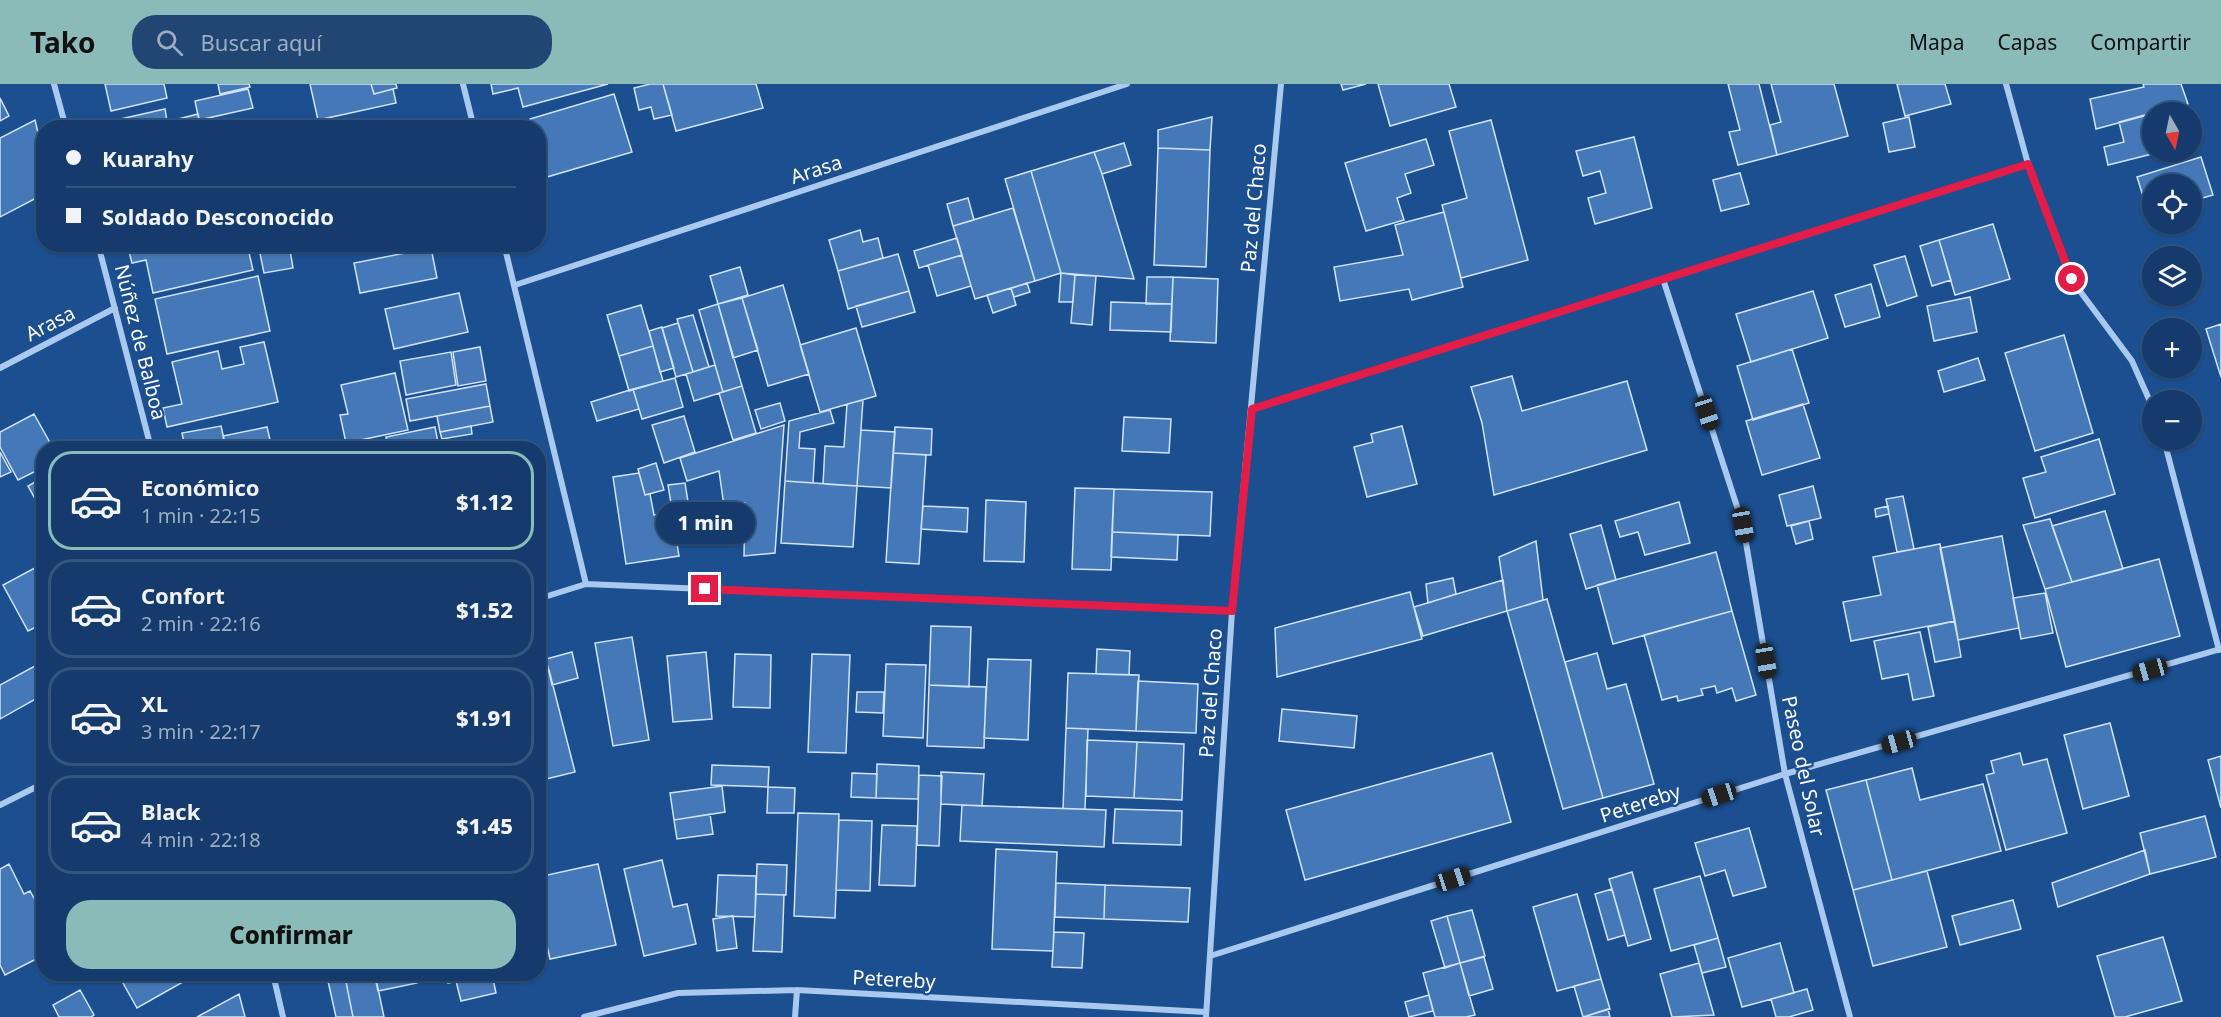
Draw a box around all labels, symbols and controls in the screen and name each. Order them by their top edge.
search box [132,15,552,69]
text: Tako [30,23,96,61]
icon: search [153,26,186,59]
text: Buscar aquí [201,27,322,57]
text: Mapa [1909,28,1965,56]
text: Capas [1998,28,2057,56]
text: Compartir [2090,28,2191,56]
north arrow [2142,102,2202,162]
map controls [2142,102,2202,450]
street label: Paz del Chaco [1234,142,1272,274]
text: Kuarahy [102,143,194,173]
street label: Arasa [787,148,845,190]
button: locate [2142,174,2202,234]
text: Soldado Desconocido [102,201,334,231]
button: layers [2142,246,2202,306]
street label: Núñez de Balboa [109,261,173,423]
route start [2058,265,2085,292]
street label: Arasa [20,299,80,347]
button: + [2142,318,2202,378]
button: − [2142,390,2202,450]
car [1693,393,1721,433]
text: Económico [141,472,260,502]
icon: car [69,474,123,528]
text: $1.12 [456,486,513,516]
text: 1 min · 22:15 [141,502,261,529]
callout: 1 min [656,502,754,544]
car [1731,506,1755,544]
text: 1 min [678,509,733,536]
route end [691,575,718,602]
text: Confort [141,580,225,610]
icon: car [69,582,123,636]
text: $1.52 [456,594,513,624]
text: 2 min · 22:16 [141,610,261,637]
street label: Paz del Chaco [1192,627,1228,759]
car [1754,642,1778,680]
car [2130,656,2170,684]
text: XL [141,688,168,718]
icon: car [69,690,123,744]
street label: Paseo del Solar [1776,693,1832,839]
text: $1.91 [456,702,513,732]
text: 3 min · 22:17 [141,718,261,745]
car [1879,728,1919,756]
street label: Petereby [1596,777,1684,829]
car [1699,781,1739,809]
text: Black [141,796,200,826]
icon: car [69,798,123,852]
text: $1.45 [456,810,513,840]
text: 4 min · 22:18 [141,826,261,853]
car [1433,865,1473,893]
button: Confirmar [66,900,516,969]
street label: Petereby [852,963,937,995]

